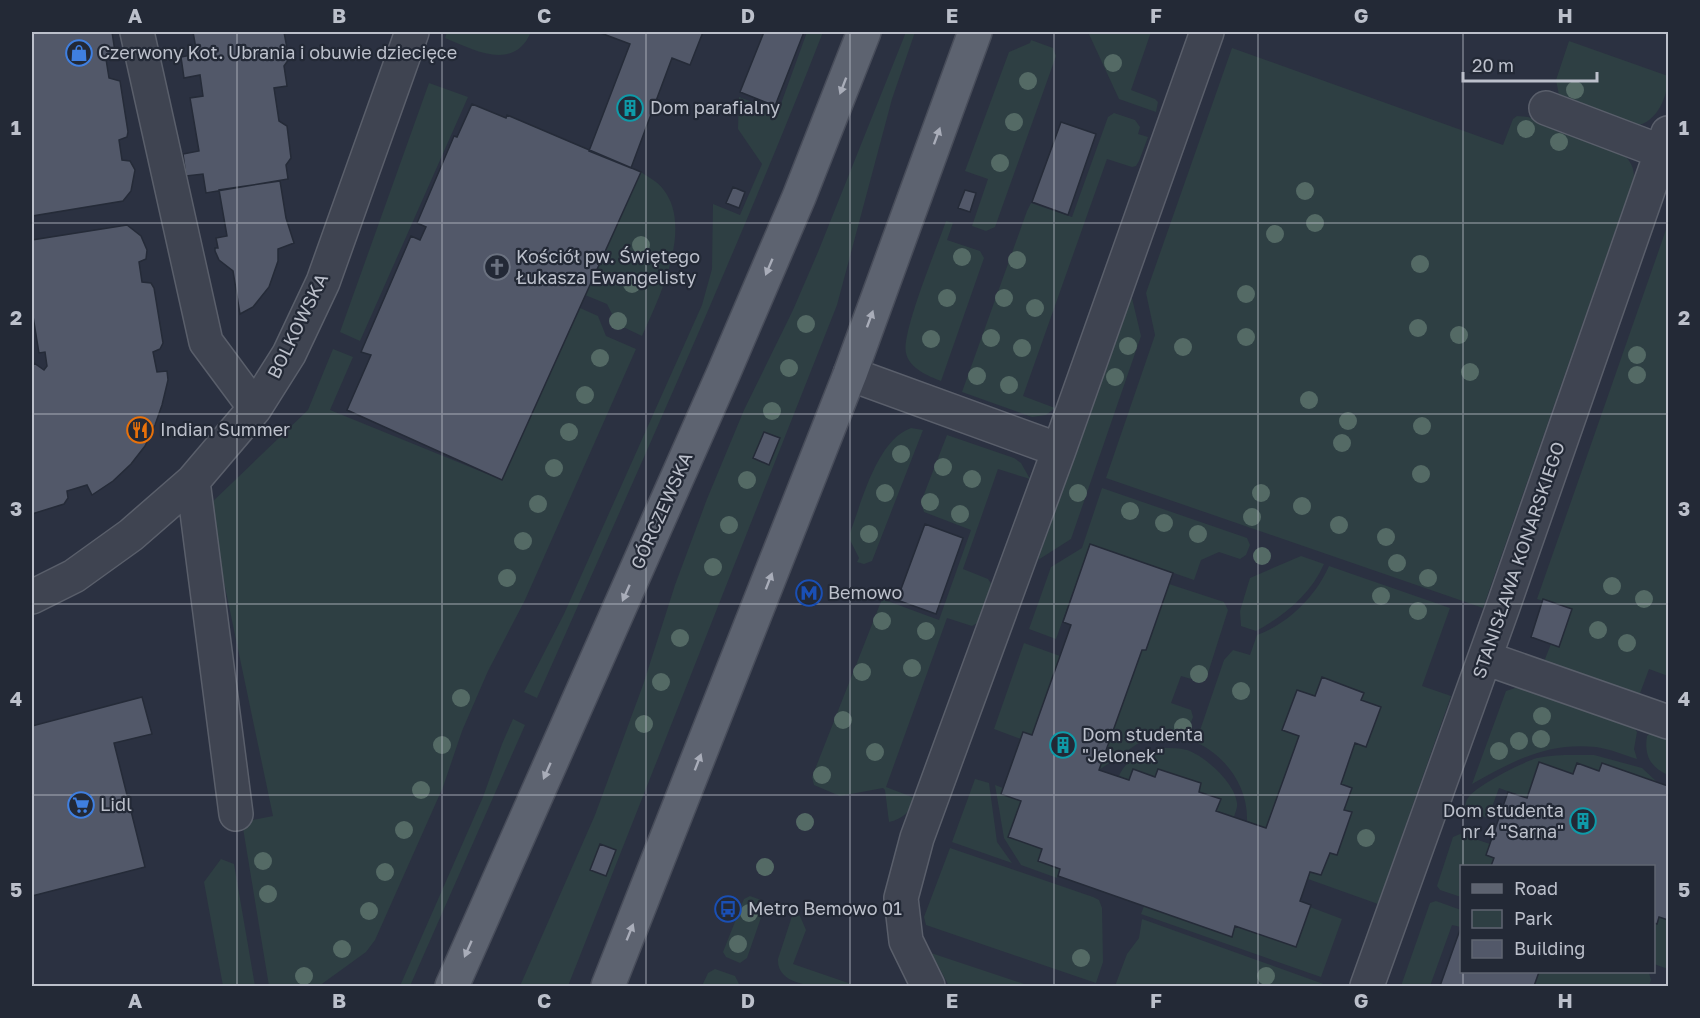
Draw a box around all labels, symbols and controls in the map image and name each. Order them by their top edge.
text: A [128,3,142,27]
text: B [332,3,346,27]
text: C [537,3,551,27]
text: D [741,3,755,27]
text: E [946,3,958,27]
text: F [1150,3,1162,27]
text: G [1354,3,1368,27]
text: H [1557,3,1573,27]
shop icon: Czerwony Kot. Ubrania i obuwie dziecięce [64,38,94,68]
place label: Czerwony Kot. Ubrania i obuwie dziecięce [98,41,457,63]
scale bar [1463,45,1596,83]
text: 20 m [1472,54,1514,76]
one-way arrow [837,77,847,95]
building icon: Dom parafialny [615,93,645,123]
place label: Dom parafialny [650,96,780,118]
text: 1 [11,115,21,139]
text: 1 [1679,115,1689,139]
one-way arrow [933,127,943,145]
place label: Kościół pw. Świętego Łukasza Ewangelisty [516,245,700,288]
church icon: Kościół pw. Świętego Łukasza Ewangelisty [482,252,512,282]
one-way arrow [764,258,774,276]
street label: BOLKOWSKA [262,269,332,382]
text: 2 [10,305,22,329]
text: 2 [1678,305,1690,329]
one-way arrow [866,310,875,328]
restaurant icon: Indian Summer [125,415,155,445]
place label: Indian Summer [160,418,290,440]
street label: STANISŁAWA KONARSKIEGO [1467,438,1569,681]
street label: GÓRCZEWSKA [626,449,697,572]
text: 3 [10,496,22,520]
text: 3 [1678,496,1690,520]
one-way arrow [764,571,774,589]
metro station icon: Bemowo [794,578,824,608]
place label: Bemowo [828,581,902,603]
one-way arrow [621,584,631,602]
text: 4 [10,686,22,710]
text: 4 [1678,686,1690,710]
place label: Dom studenta "Jelonek" [1082,723,1203,766]
building icon: Dom studenta "Jelonek" [1048,730,1078,760]
one-way arrow [694,753,703,771]
one-way arrow [542,762,551,780]
supermarket icon: Lidl [66,790,96,820]
place label: Lidl [100,793,132,815]
place label: Dom studenta nr 4 "Sarna" [1443,799,1564,842]
building icon: Dom studenta nr 4 "Sarna" [1568,806,1598,836]
legend [1460,865,1655,973]
text: 5 [10,877,22,901]
text: Road [1514,877,1558,899]
text: 5 [1678,877,1690,901]
bus stop icon: Metro Bemowo 01 [713,894,743,924]
place label: Metro Bemowo 01 [748,897,902,919]
text: Park [1514,907,1553,929]
one-way arrow [626,923,635,941]
text: Building [1514,937,1585,959]
one-way arrow [463,941,473,959]
text: A [128,988,142,1012]
text: B [332,988,346,1012]
text: C [537,988,551,1012]
text: D [741,988,755,1012]
text: E [946,988,958,1012]
text: F [1150,988,1162,1012]
text: G [1354,988,1368,1012]
text: H [1557,988,1573,1012]

